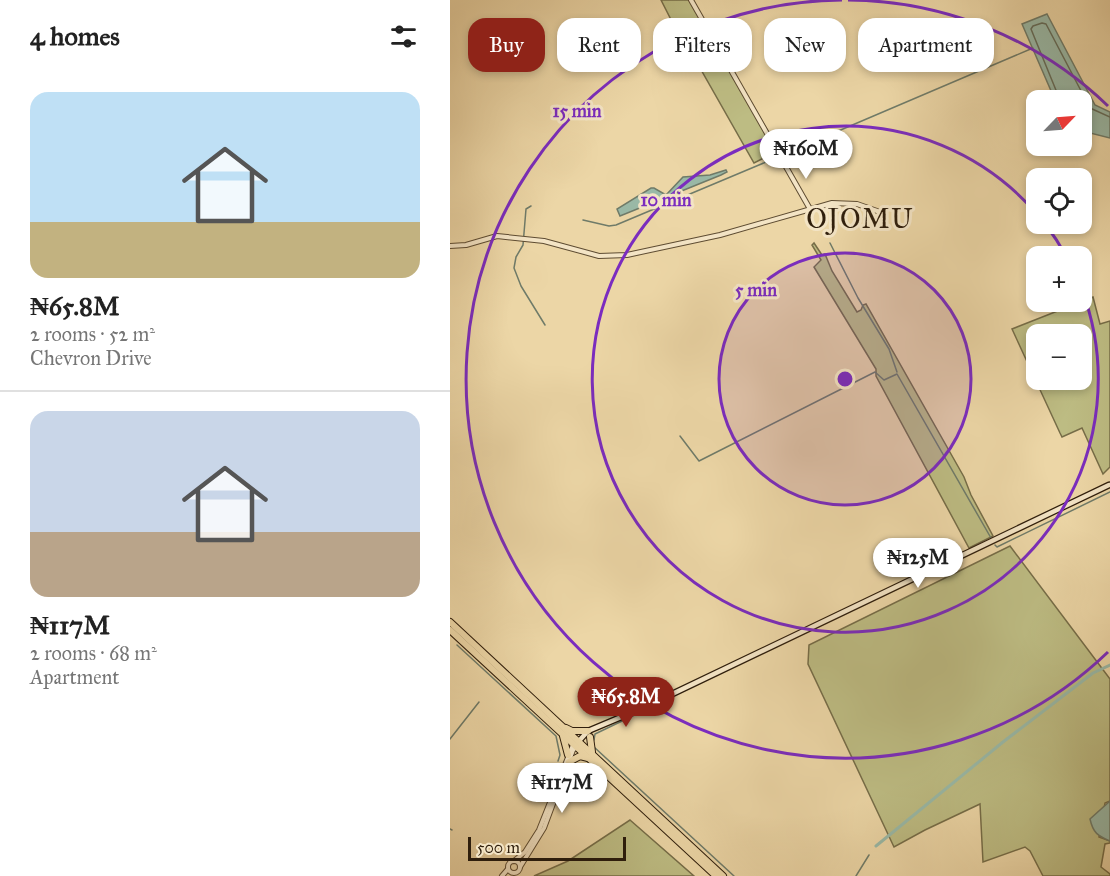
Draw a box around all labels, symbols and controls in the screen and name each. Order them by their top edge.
chip: Buy [468,18,545,72]
chip: Rent [557,18,641,72]
chip: Filters [653,18,752,72]
chip: New [764,18,846,72]
chip: Apartment [858,18,994,72]
text: 4 homes [30,20,120,52]
icon: filters [387,20,420,53]
north arrow [1026,90,1092,156]
map controls [1026,90,1092,390]
text: 15 min [552,100,602,122]
pin: ₦160M [764,129,848,180]
icon: home [171,131,279,239]
text: ₦160M [774,136,838,160]
button: locate [1026,168,1092,234]
text: 10 min [640,189,692,211]
district label: OJOMU [806,202,914,235]
button: + [1026,246,1092,312]
text: 5 min [735,279,777,301]
text: ₦65.8M [30,290,120,322]
text: 2 rooms · 52 m² [30,322,155,346]
button: − [1026,324,1092,390]
text: Chevron Drive [30,346,152,370]
centre of rings [835,369,855,389]
icon: home [171,450,279,558]
pin: ₦125M [876,538,960,589]
text: ₦125M [887,545,949,569]
text: ₦117M [30,609,110,641]
text: 2 rooms · 68 m² [30,641,157,665]
text: Apartment [30,665,119,689]
pin: ₦65.8M [577,677,675,728]
text: ₦65.8M [592,684,660,708]
pin: ₦117M [520,763,604,814]
text: ₦117M [531,770,593,794]
scale bar [468,834,626,862]
text: 500 m [477,838,520,857]

